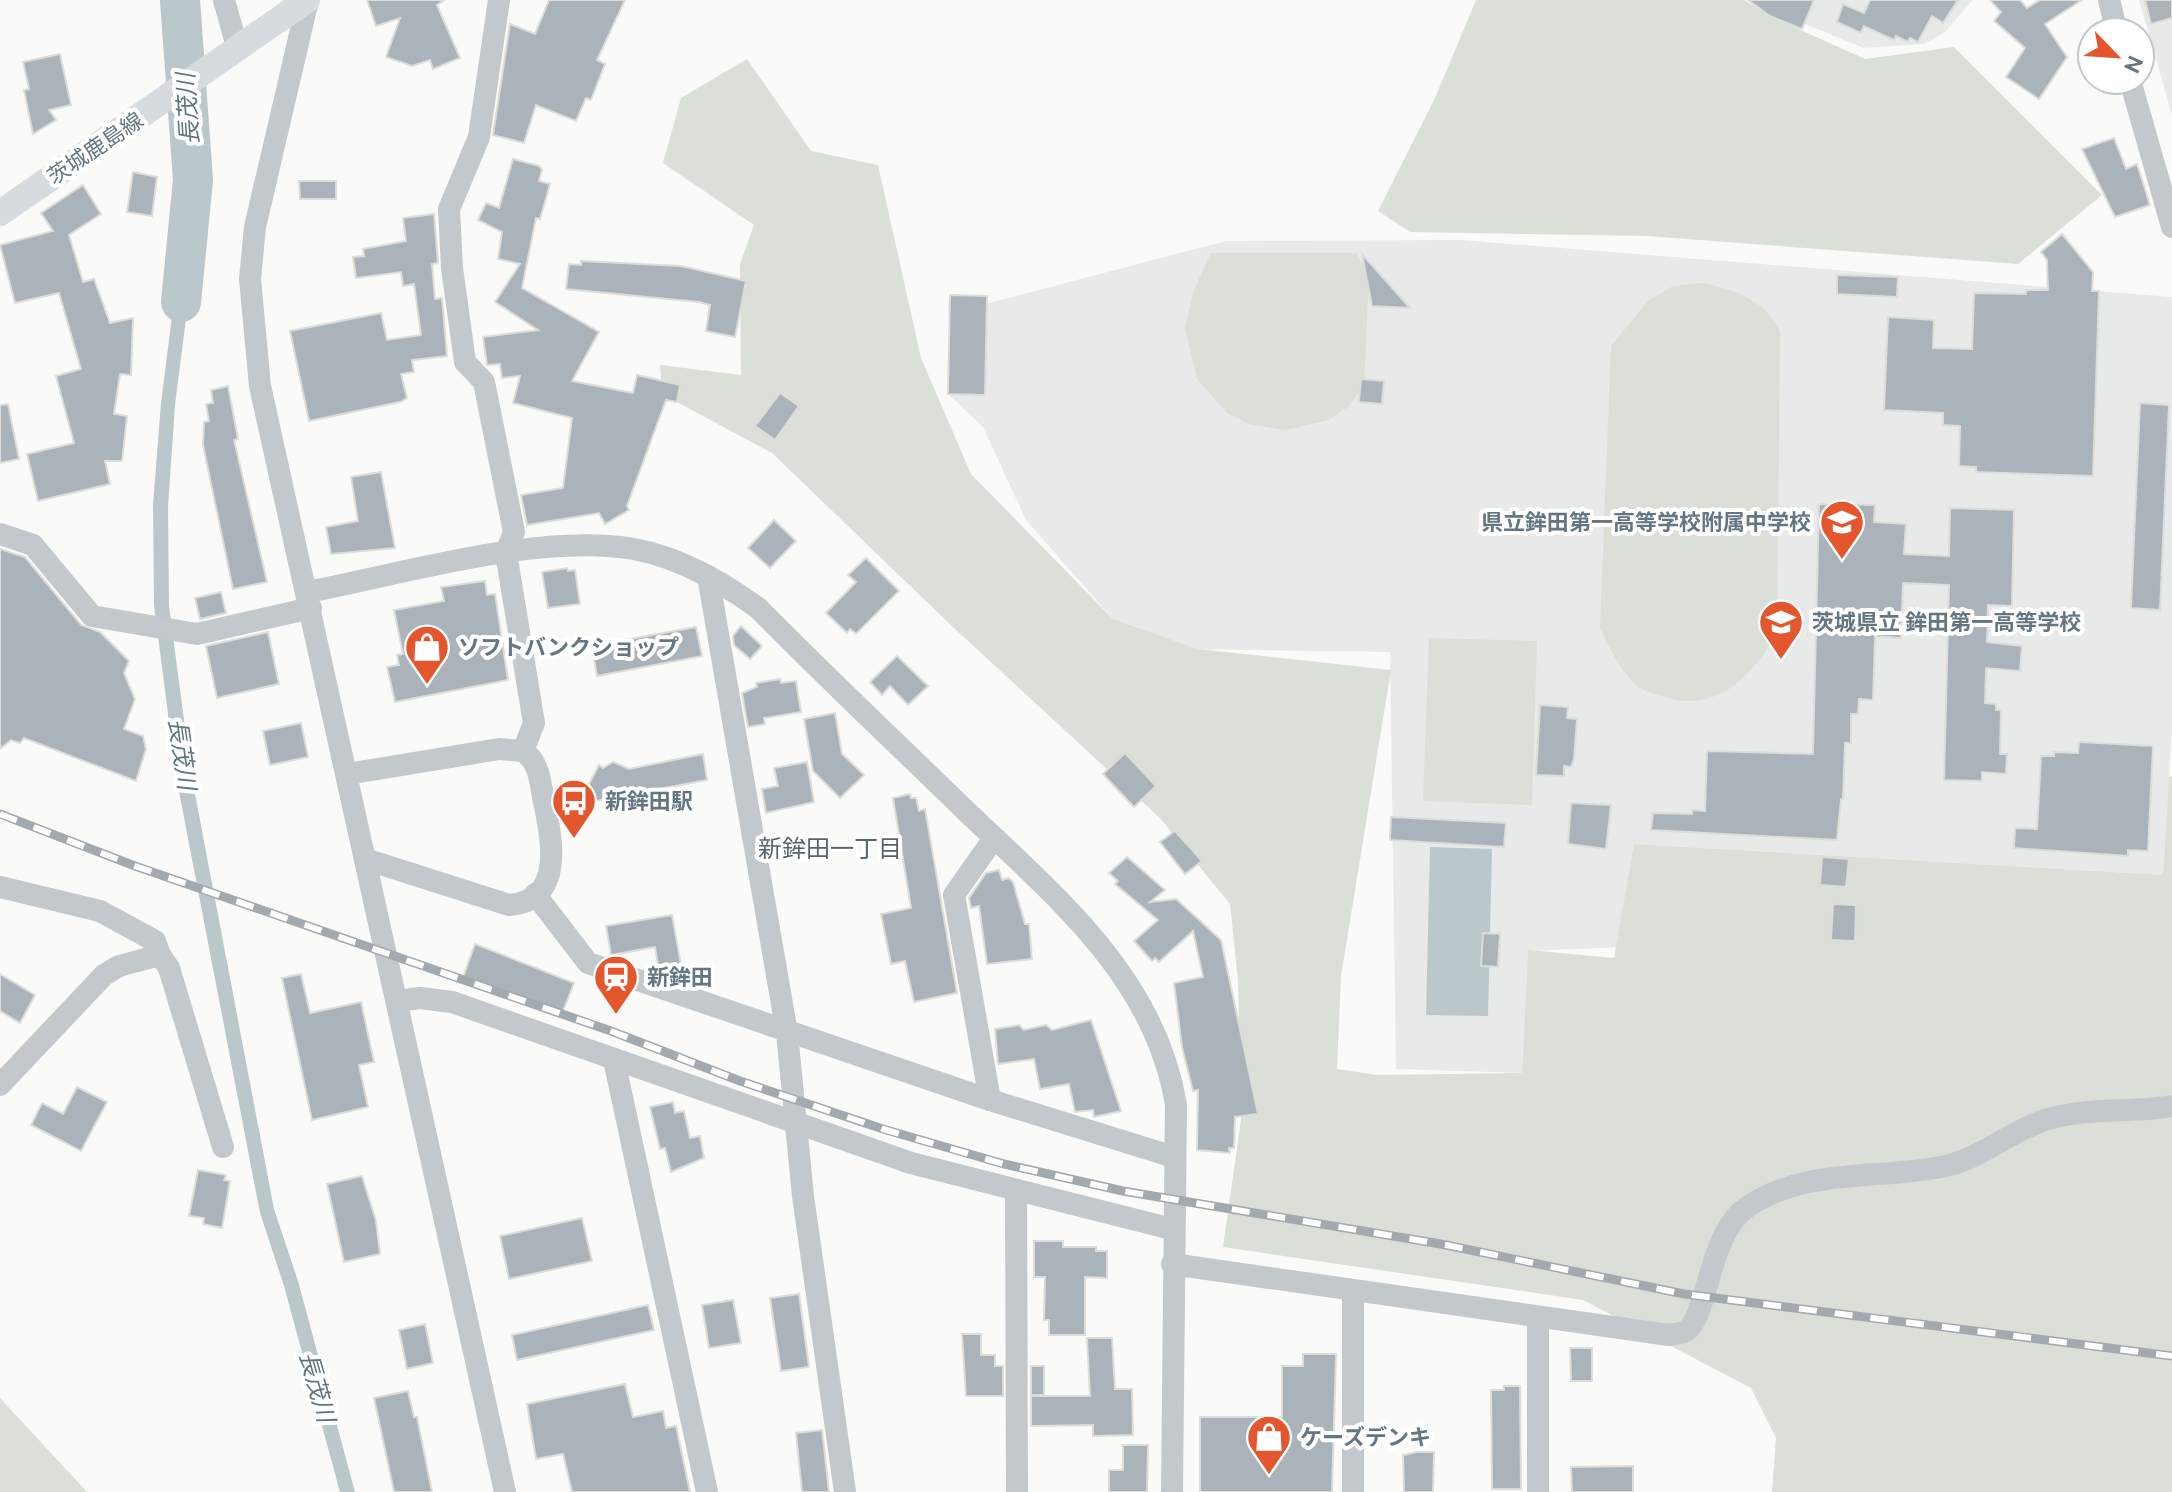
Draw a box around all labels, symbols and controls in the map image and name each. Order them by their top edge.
north arrow [2076,16,2156,96]
text: N [2120,52,2149,77]
water label: 長茂川 [171,69,203,146]
street label: 茨城鹿島線 [42,106,147,189]
school or university icon: 県立鉾田第一高等学校附属中学校 [1818,498,1866,561]
place label: 県立鉾田第一高等学校附属中学校 [1481,509,1811,534]
school or university icon: 茨城県立 鉾田第一高等学校 [1757,598,1805,661]
place label: 茨城県立 鉾田第一高等学校 [1812,609,2081,634]
shop icon: ソフトバンクショップ [403,623,451,686]
place label: ソフトバンクショップ [458,634,679,659]
water label: 長茂川 [164,716,201,794]
bus stop icon: 新鉾田駅 [550,777,598,840]
place label: 新鉾田駅 [605,788,693,813]
district label: 新鉾田一丁目 [758,835,902,862]
station icon: 新鉾田 [592,953,640,1016]
place label: 新鉾田 [647,964,713,989]
water label: 長茂川 [295,1349,341,1428]
shop icon: ケーズデンキ [1245,1413,1293,1476]
place label: ケーズデンキ [1300,1424,1431,1449]

